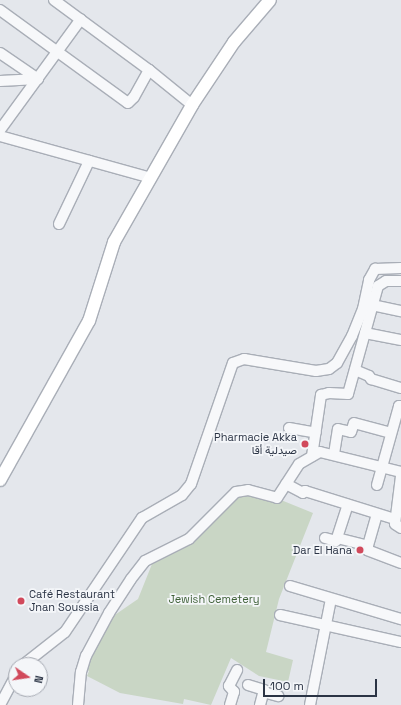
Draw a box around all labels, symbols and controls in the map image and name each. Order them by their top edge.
place label: Pharmacie Akka صيدلية أقا [214,431,297,457]
marker: Pharmacie Akka صيدلية أقا [300,439,310,449]
place label: Dar El Hana [293,543,352,557]
marker: Dar El Hana [355,545,365,555]
place label: Café Restaurant Jnan Soussia [29,588,115,614]
park label: Jewish Cemetery [168,592,260,606]
marker: Café Restaurant Jnan Soussia [16,596,26,606]
north arrow [8,657,48,697]
scale bar [265,671,379,697]
text: N [31,674,46,685]
text: 100 m [270,678,304,694]

